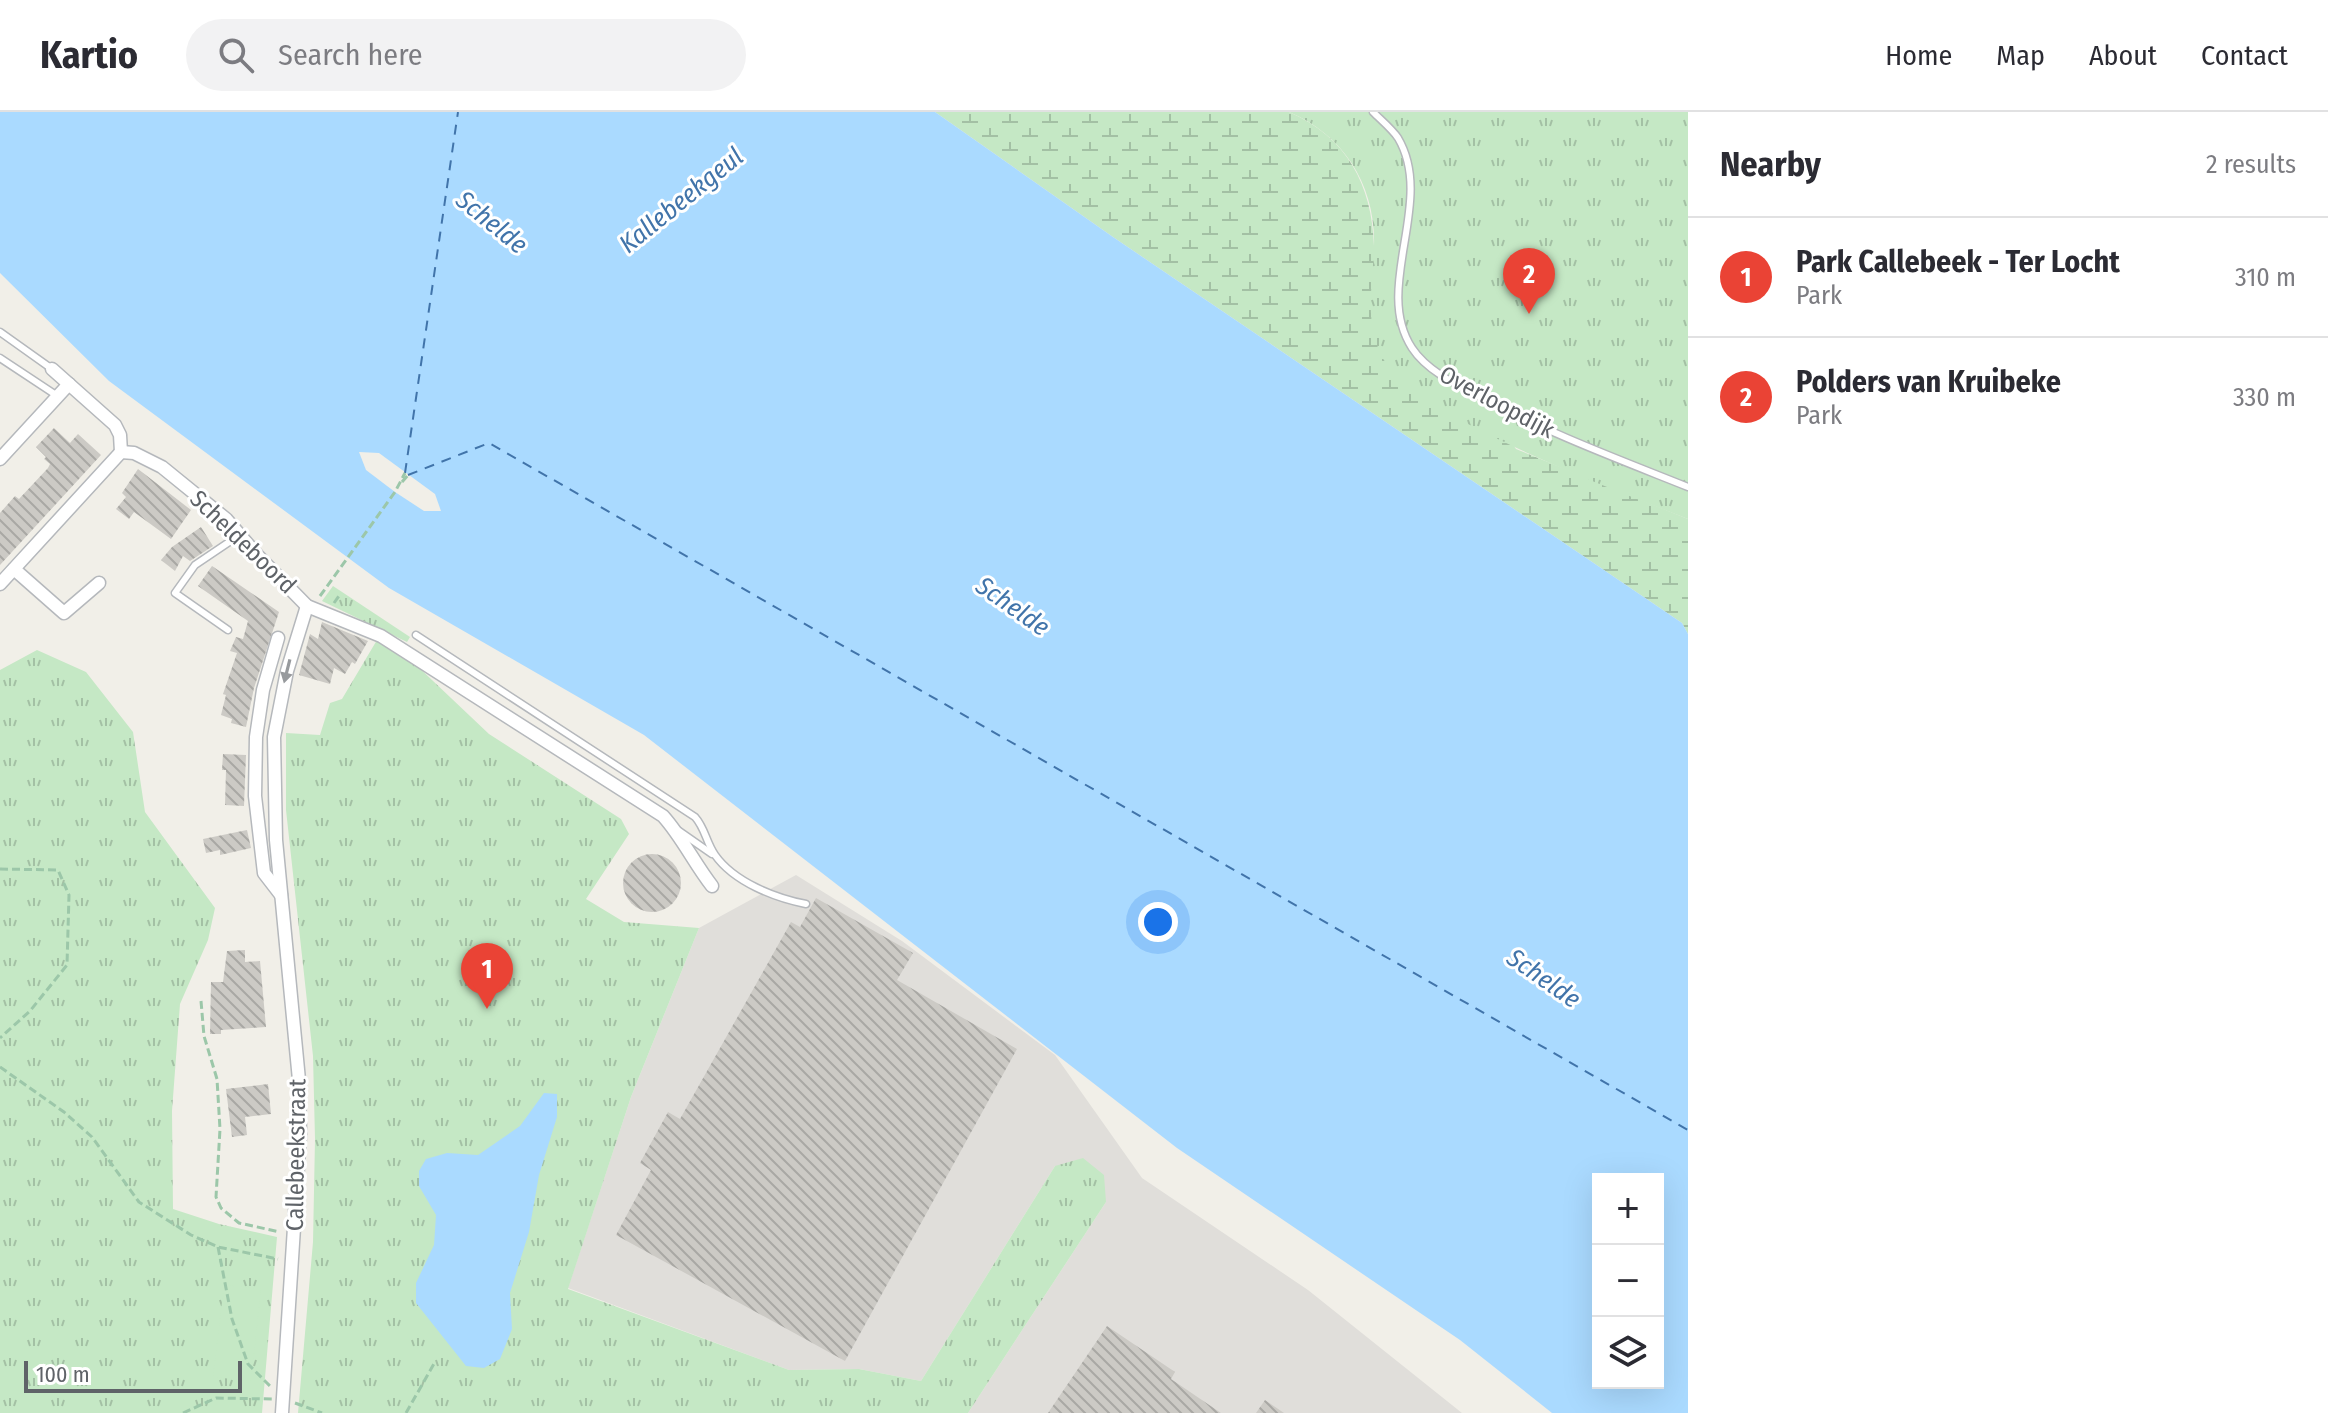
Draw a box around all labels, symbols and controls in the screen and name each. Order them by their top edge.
search box [186,19,746,91]
text: Kartio [40,32,138,78]
icon: search [214,33,258,77]
text: Search here [278,37,423,73]
text: Home [1885,39,1952,72]
text: Map [1996,39,2045,72]
text: About [2089,39,2157,72]
text: Contact [2201,39,2288,72]
water label: Kallebeekgeul [613,141,750,260]
text: Nearby [1720,144,1821,185]
text: 2 results [2206,149,2296,180]
water label: Schelde [449,184,534,260]
text: Park Callebeek - Ter Locht [1796,244,2120,280]
pin: 2 [1503,248,1555,314]
text: 1 [1741,262,1752,293]
text: 310 m [2235,262,2296,293]
text: Park [1796,280,1842,311]
street label: Overloopdijk [1435,360,1560,444]
text: Polders van Kruibeke [1796,364,2061,400]
text: 2 [1740,382,1752,413]
text: 330 m [2233,382,2296,413]
text: Park [1796,400,1842,431]
street label: Scheldeboord [184,485,302,599]
water label: Schelde [969,569,1055,643]
one-way arrow [281,658,293,683]
your location [1138,902,1178,942]
water label: Schelde [1500,941,1586,1015]
pin: 1 [461,943,513,1009]
street label: Callebeekstraat [281,1078,311,1231]
map controls [1592,1173,1664,1389]
button: + [1592,1173,1664,1245]
button: − [1592,1245,1664,1317]
button: layers [1592,1317,1664,1389]
scale bar [24,1357,242,1393]
text: 100 m [36,1361,90,1388]

